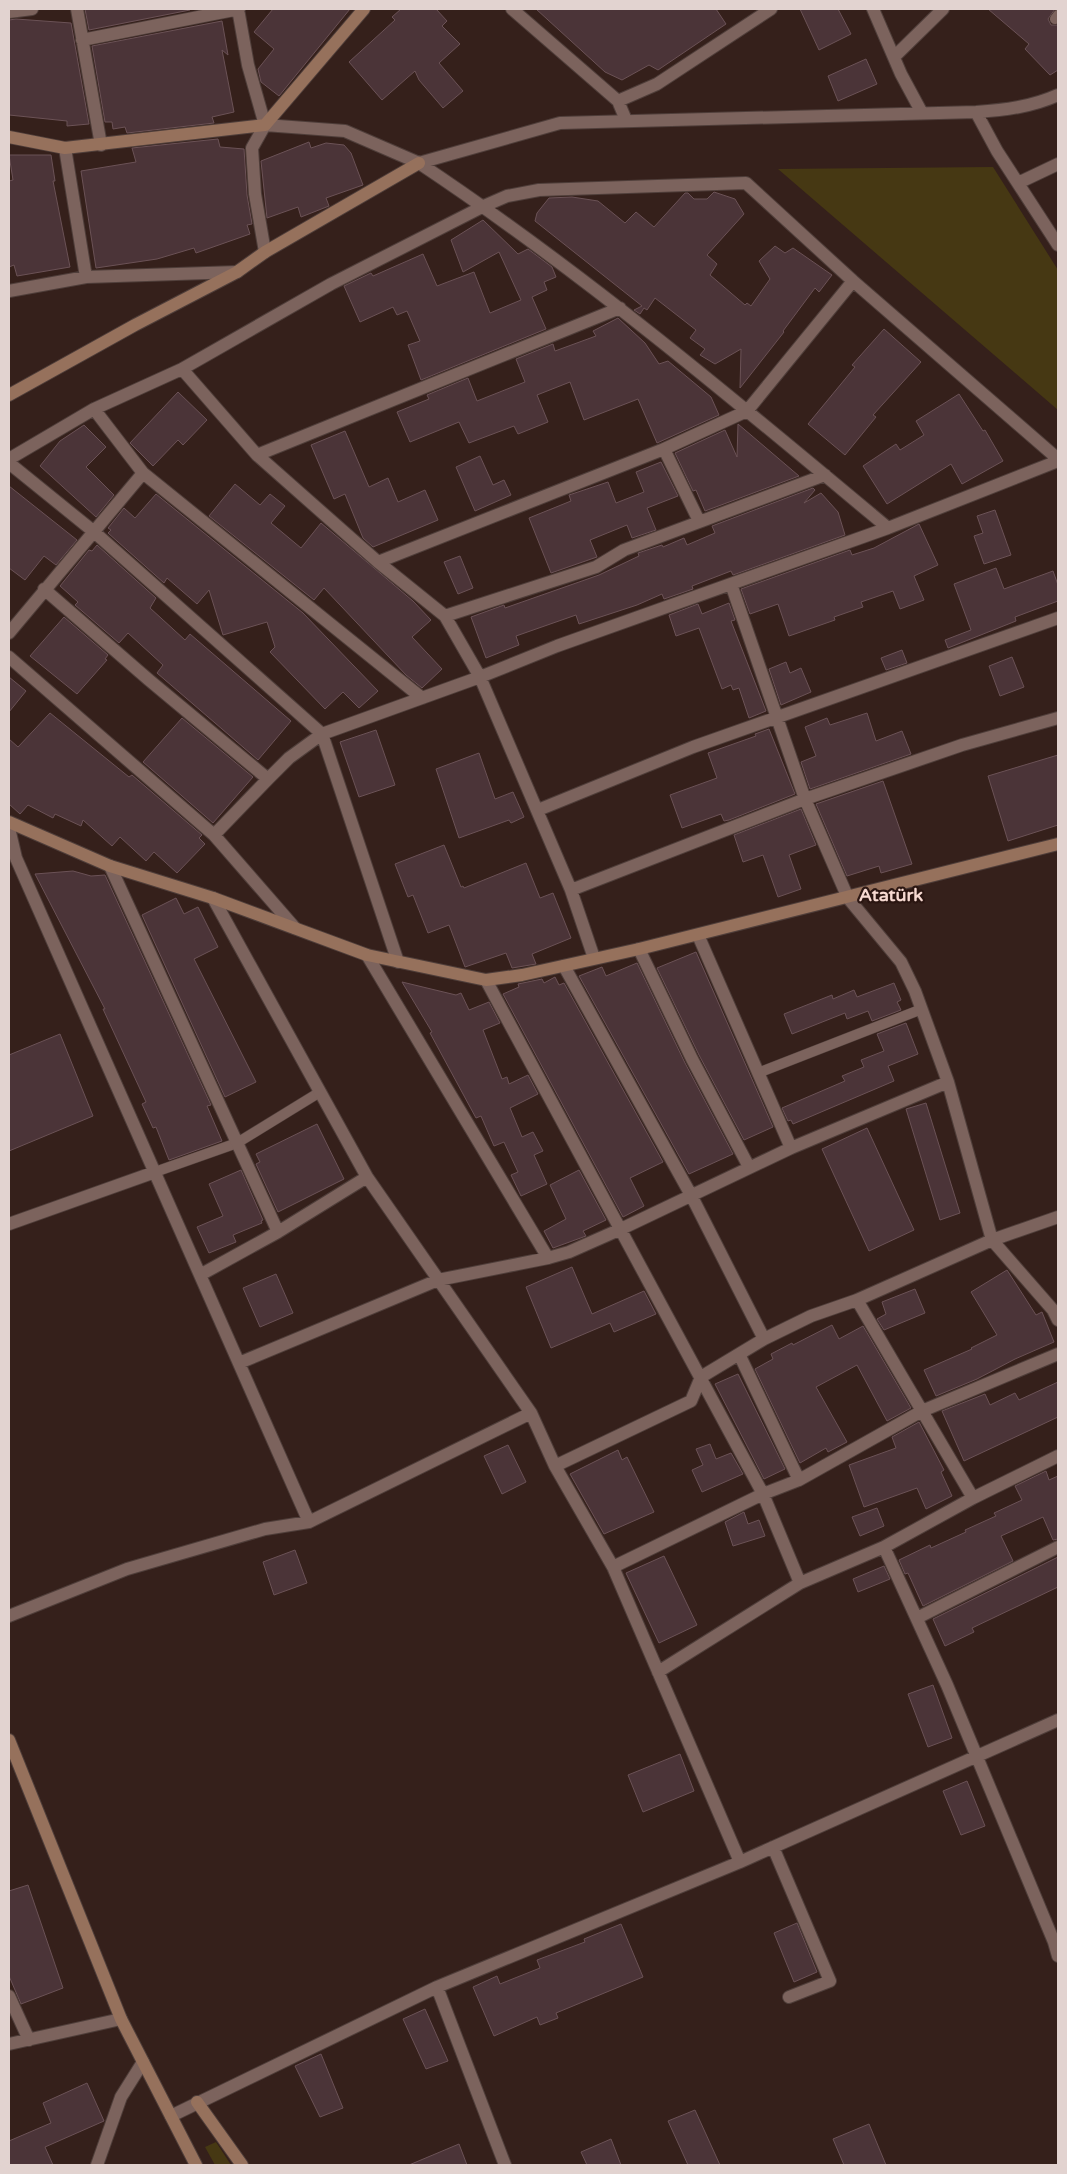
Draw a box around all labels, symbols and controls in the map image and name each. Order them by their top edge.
district label: Atatürk [859,884,923,906]

